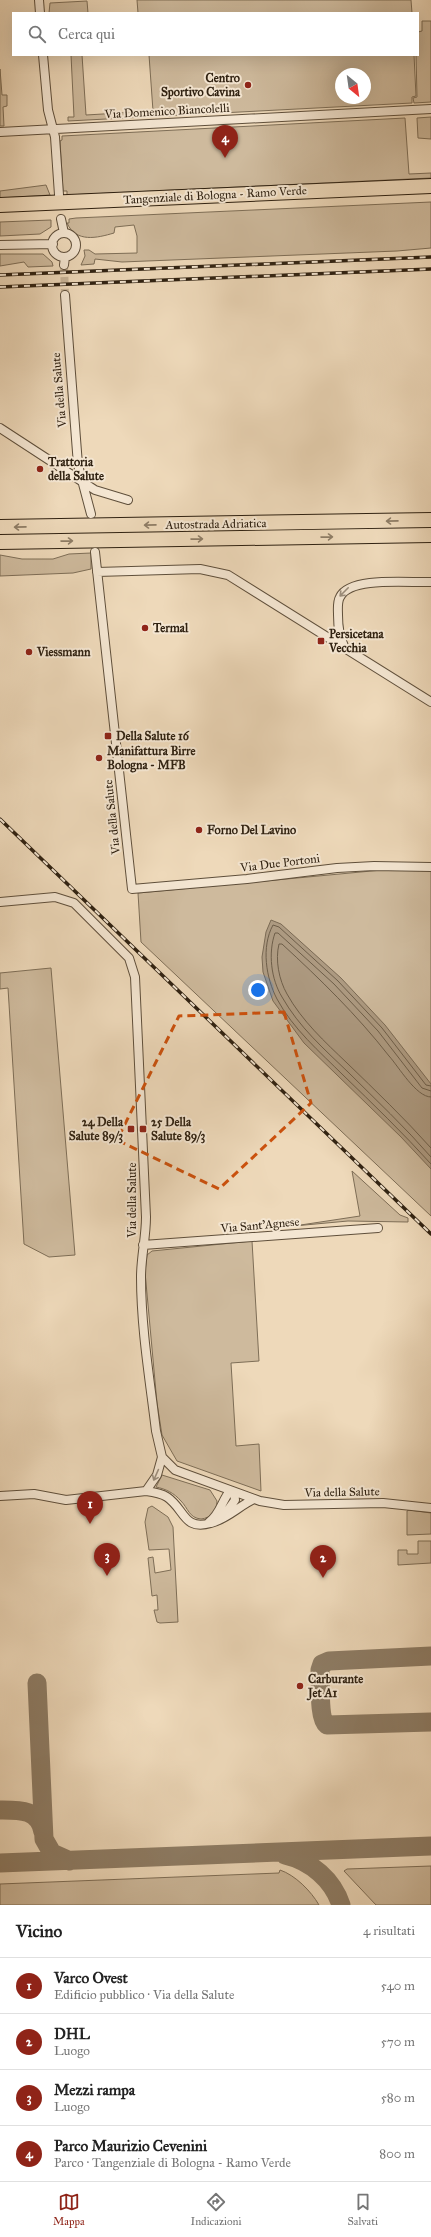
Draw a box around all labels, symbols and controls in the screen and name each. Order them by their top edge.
search box [12,12,419,56]
icon: search [26,23,48,45]
text: Cerca qui [58,25,115,43]
north arrow [335,68,371,104]
place label: Centro Sportivo Cavina [161,71,241,100]
marker: Centro Sportivo Cavina [243,80,253,90]
street label: Via Domenico Biancolelli [103,101,231,121]
pin: 4 [212,125,238,158]
street label: Tangenziale di Bologna - Ramo Verde [123,183,307,208]
street label: Via della Salute [49,352,69,429]
place label: Trattoria della Salute [47,455,104,483]
marker: Trattoria della Salute [35,464,45,474]
street label: Autostrada Adriatica [164,516,268,532]
one-way arrow [386,517,399,524]
one-way arrow [144,521,157,529]
one-way arrow [14,523,27,531]
one-way arrow [320,533,333,541]
one-way arrow [190,535,203,543]
one-way arrow [60,537,73,545]
one-way arrow [339,587,349,597]
place label: Termal [152,621,189,635]
marker: Termal [140,623,150,633]
place label: Persicetana Vecchia [328,627,385,655]
marker: Persicetana Vecchia [316,636,326,646]
place label: Viessmann [36,645,91,659]
marker: Viessmann [24,647,34,657]
place label: Della Salute 16 [116,729,190,743]
marker: Della Salute 16 [103,731,113,741]
place label: Manifattura Birre Bologna - MFB [107,744,196,773]
marker: Manifattura Birre Bologna - MFB [94,753,104,763]
street label: Via della Salute [101,779,123,856]
place label: Forno Del Lavino [207,823,296,837]
marker: Forno Del Lavino [194,825,204,835]
street label: Via Due Portoni [238,851,321,875]
your location [248,980,268,1000]
place label: 24 Della Salute 89/3 [69,1115,124,1144]
place label: 25 Della Salute 89/3 [151,1115,205,1144]
marker: 24 Della Salute 89/3 [126,1124,136,1134]
marker: 25 Della Salute 89/3 [138,1124,148,1134]
street label: Via della Salute [125,1162,139,1239]
street label: Via Sant'Agnese [219,1215,300,1236]
one-way arrow [152,1468,159,1480]
street label: Via della Salute [303,1484,380,1500]
pin: 1 [77,1491,103,1524]
pin: 3 [94,1543,120,1576]
pin: 2 [310,1545,336,1578]
place label: Carburante Jet A1 [306,1672,363,1701]
marker: Carburante Jet A1 [295,1681,305,1691]
text: Vicino [16,1921,62,1942]
text: 4 risultati [363,1923,415,1939]
text: Varco Ovest [54,1969,128,1987]
text: 1 [26,1978,32,1994]
text: 540 m [381,1978,415,1994]
text: Edificio pubblico · Via della Salute [54,1987,235,2003]
text: DHL [54,2025,90,2043]
text: 2 [26,2034,32,2050]
text: 570 m [381,2034,415,2050]
text: Luogo [54,2043,90,2059]
text: Mezzi rampa [54,2081,135,2099]
text: 3 [26,2090,32,2106]
text: 580 m [381,2090,415,2106]
text: Luogo [54,2099,90,2115]
text: Parco Maurizio Cevenini [54,2137,207,2155]
text: 4 [25,2146,33,2162]
text: 800 m [379,2146,415,2162]
text: Parco · Tangenziale di Bologna - Ramo Verde [54,2155,291,2171]
tab: Mappa [53,2191,85,2228]
tab: Indicazioni [190,2191,242,2228]
tab: Salvati [347,2191,378,2228]

